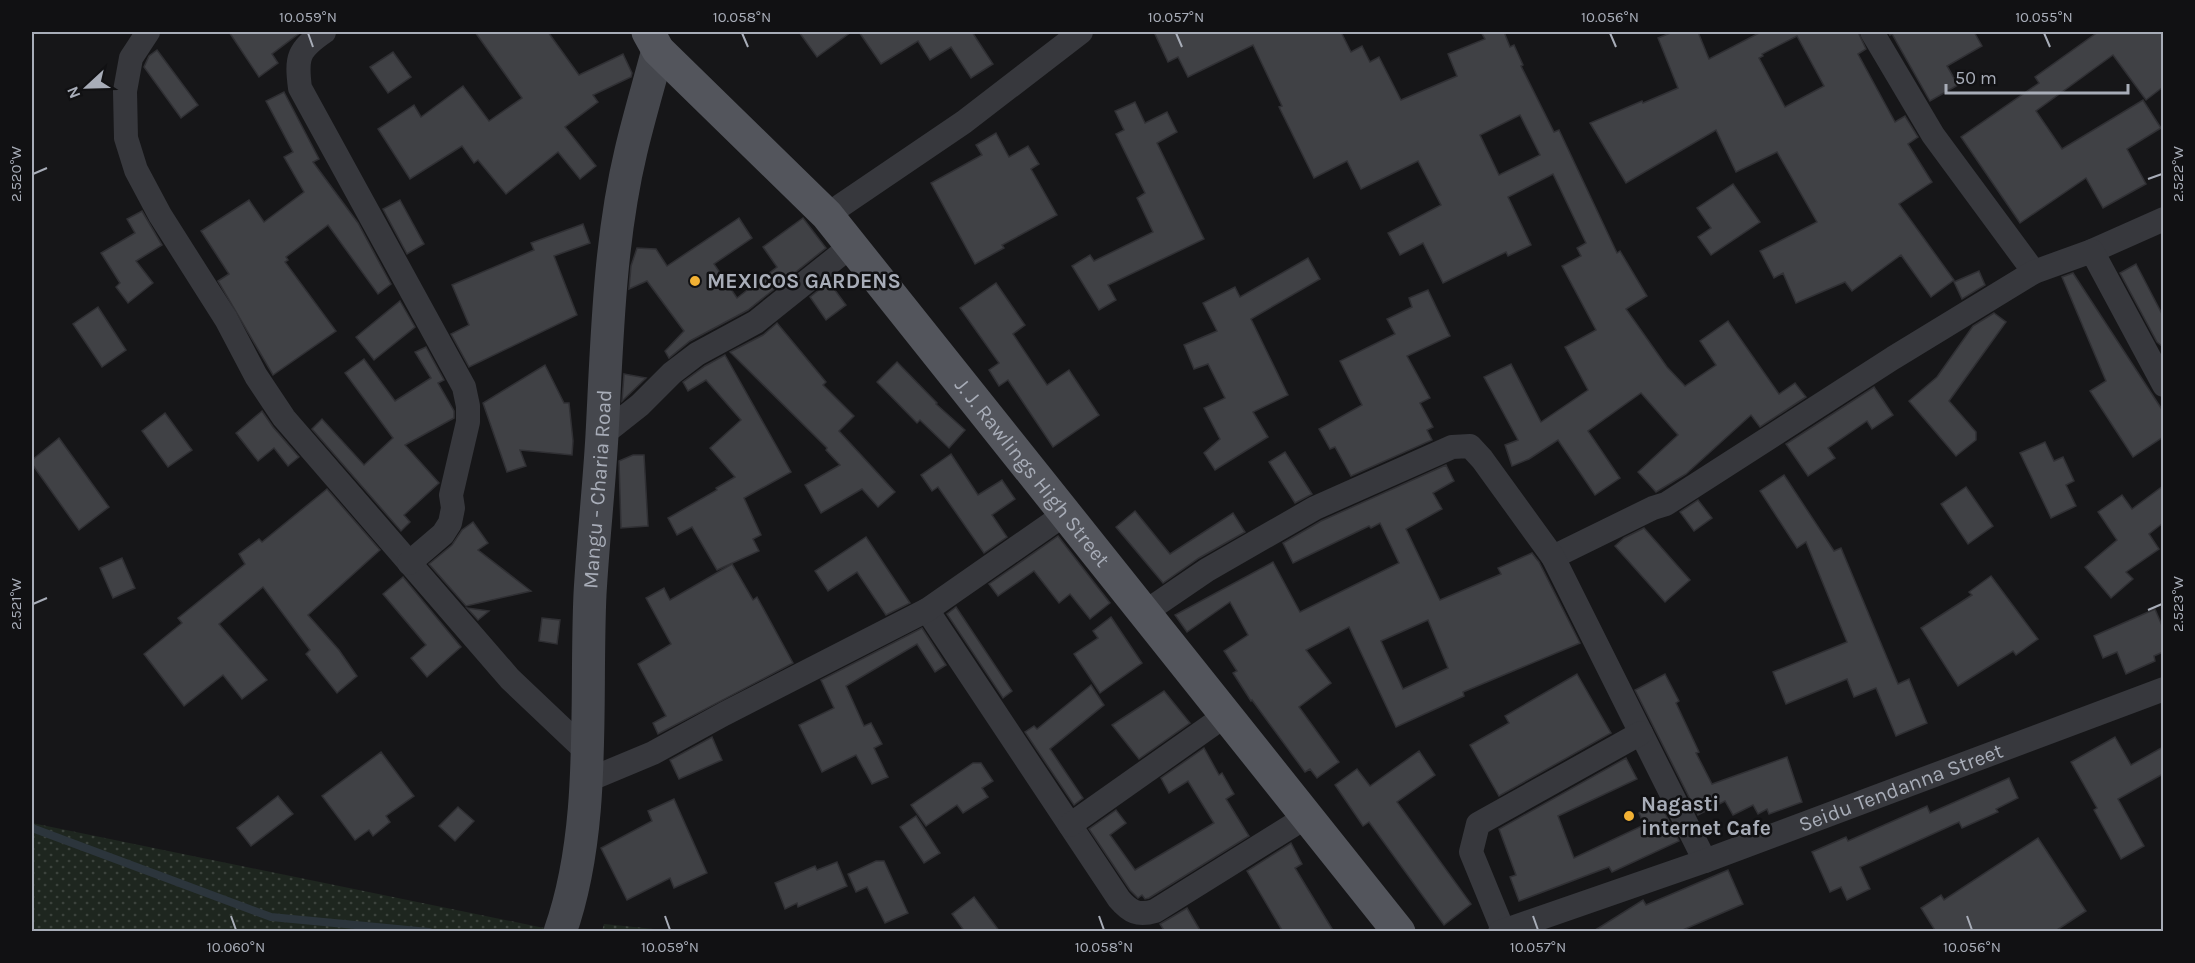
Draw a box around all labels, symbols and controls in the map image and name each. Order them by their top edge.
text: 10.059°N [279,8,337,26]
text: 10.058°N [713,8,771,26]
text: 10.057°N [1148,8,1204,26]
text: 10.056°N [1581,8,1639,26]
text: 10.055°N [2015,8,2073,26]
north arrow [57,57,117,117]
scale bar [1946,57,2128,95]
text: 50 m [1955,67,1997,89]
text: N [63,84,85,101]
text: 2.520°W [7,145,25,202]
text: 2.522°W [2169,146,2187,202]
place label: MEXICOS GARDENS [707,269,901,293]
marker: MEXICOS GARDENS [688,274,702,288]
street label: J. J. Rawlings High Street [950,373,1115,572]
street label: Mangu - Charia Road [578,389,616,590]
text: 2.523°W [2169,575,2187,632]
text: 2.521°W [7,577,25,630]
street label: Seidu Tendanna Street [1795,738,2006,837]
place label: Nagasti internet Cafe [1641,792,1771,840]
marker: Nagasti internet Cafe [1622,809,1636,823]
text: 10.060°N [207,938,265,956]
text: 10.059°N [641,938,699,956]
text: 10.058°N [1075,938,1133,956]
text: 10.057°N [1510,938,1566,956]
text: 10.056°N [1943,938,2001,956]

